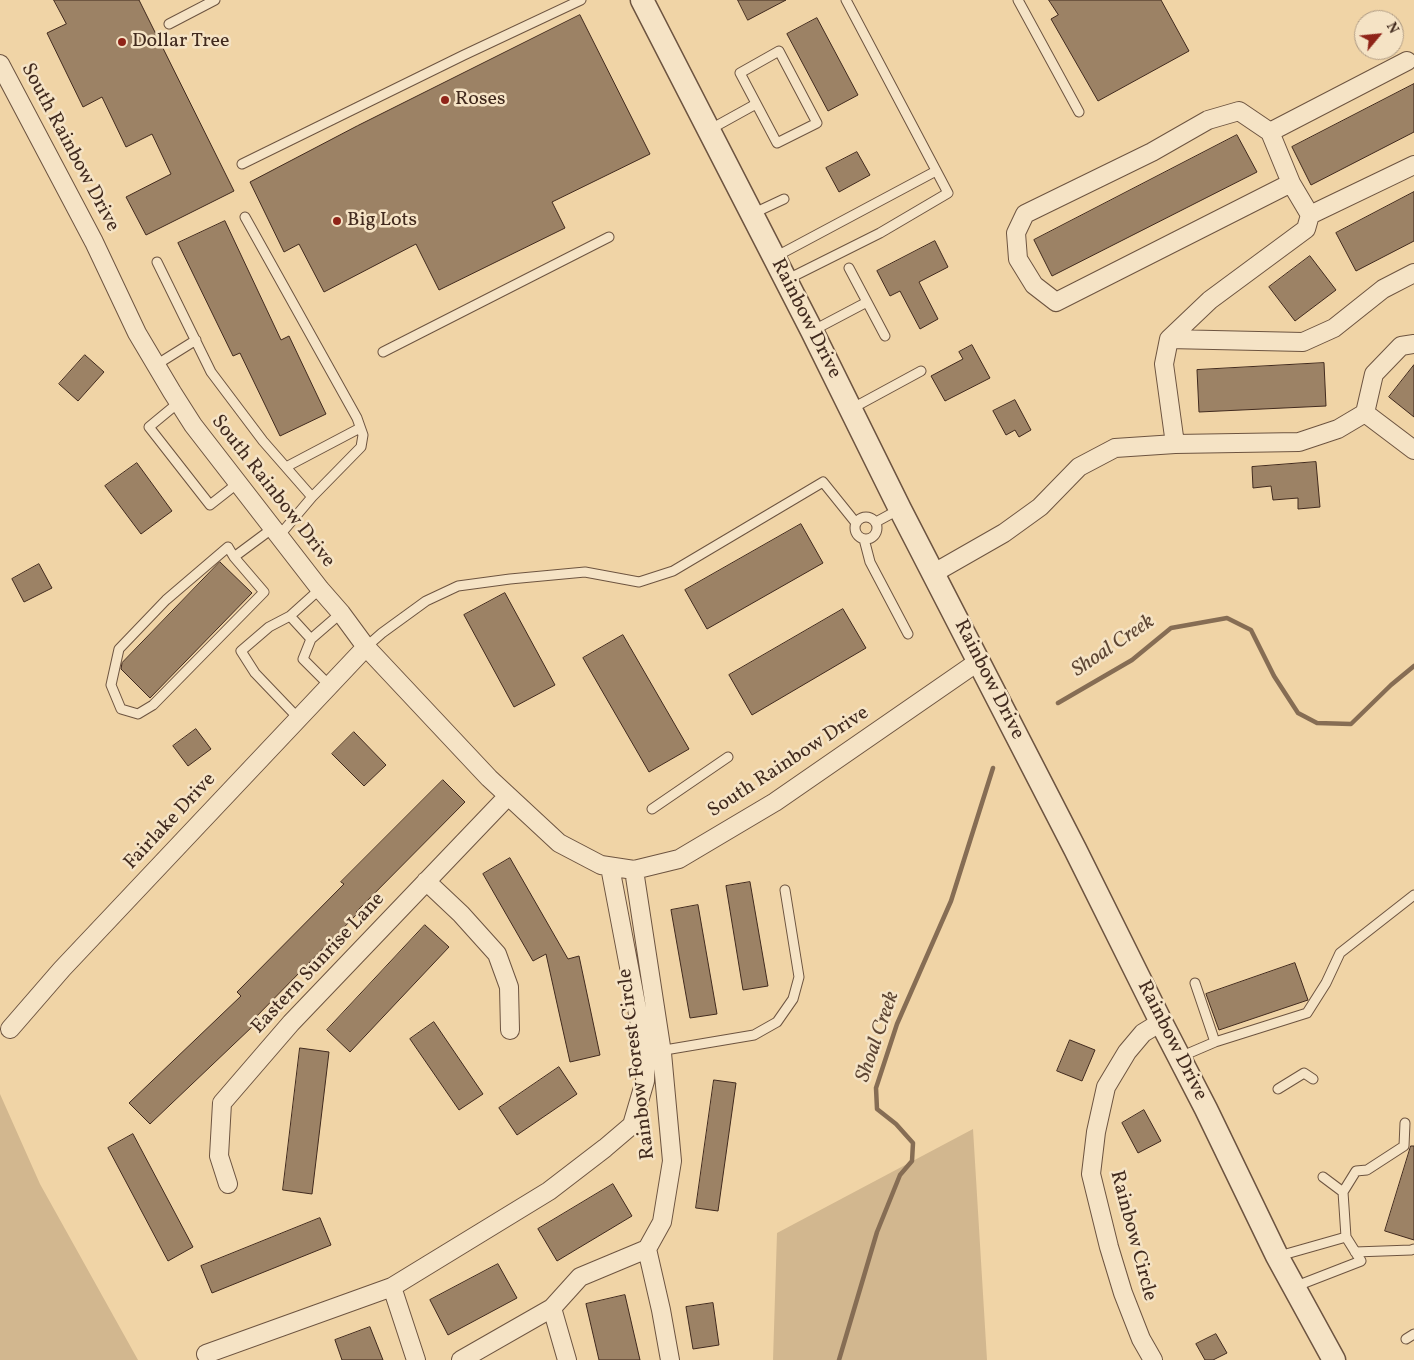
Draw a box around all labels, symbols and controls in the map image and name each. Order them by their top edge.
north arrow [1354,10,1404,60]
text: N [1381,19,1403,37]
place label: Dollar Tree [132,30,230,54]
marker: Dollar Tree [116,36,128,48]
street label: South Rainbow Drive [14,60,124,236]
place label: Roses [455,88,506,112]
marker: Roses [439,94,451,106]
place label: Big Lots [347,209,417,233]
marker: Big Lots [331,215,343,227]
street label: Rainbow Drive [765,255,845,383]
street label: South Rainbow Drive [205,411,339,573]
water label: Shoal Creek [1068,610,1160,684]
street label: Rainbow Drive [948,616,1028,744]
street label: South Rainbow Drive [704,702,874,824]
street label: Fairlake Drive [120,769,222,875]
street label: Eastern Sunrise Lane [247,888,391,1040]
street label: Rainbow Forest Circle [614,967,662,1161]
street label: Rainbow Drive [1131,977,1211,1105]
water label: Shoal Creek [852,988,906,1086]
street label: Rainbow Circle [1103,1168,1161,1304]

